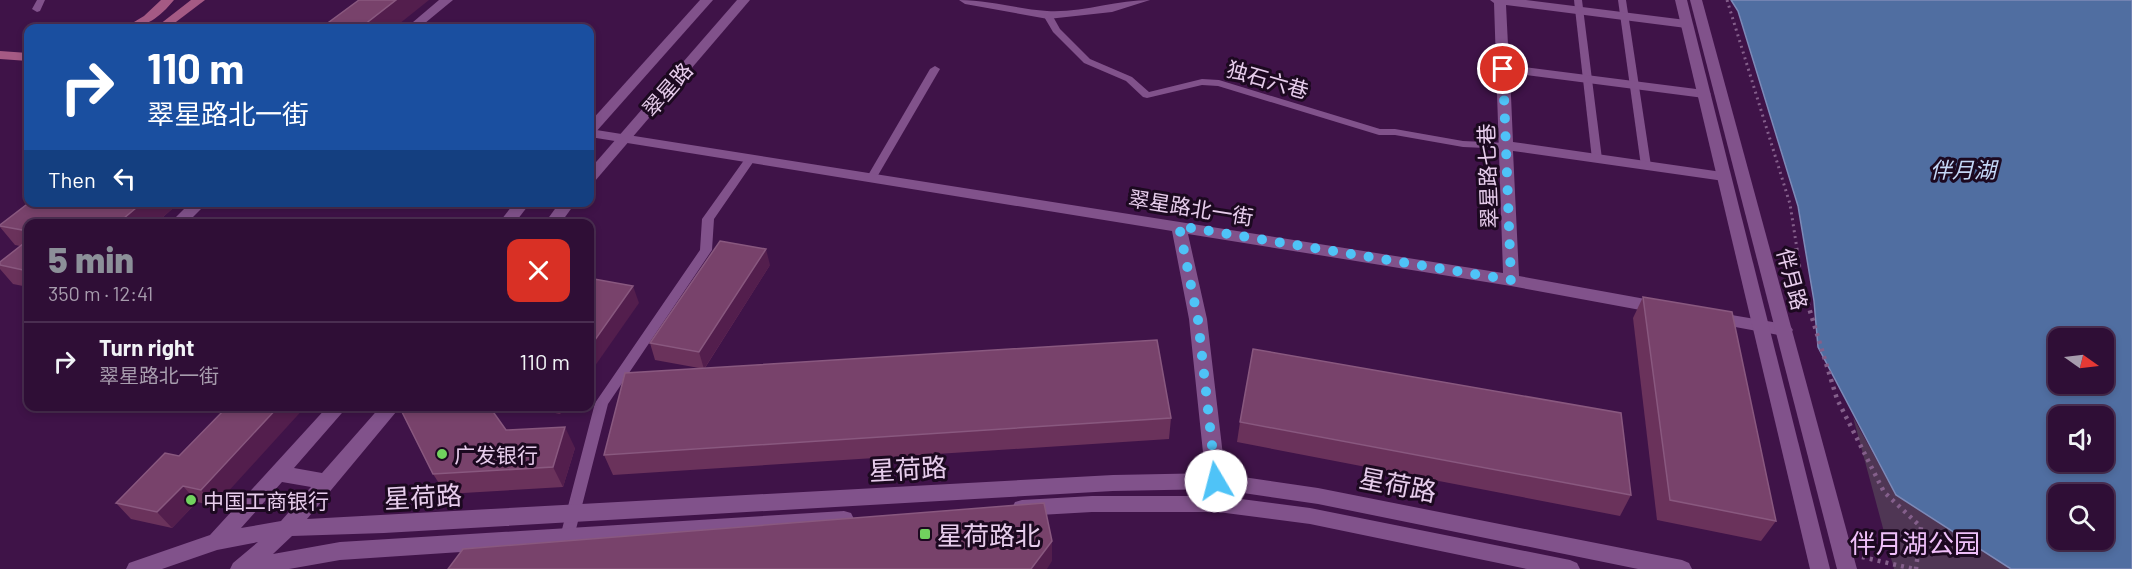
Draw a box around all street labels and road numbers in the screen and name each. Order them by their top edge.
street label: 独石六巷 [1224,55,1312,103]
street label: 翠星路 [637,57,697,121]
street label: 翠星路七巷 [1473,123,1501,229]
street label: 翠星路北一街 [1127,185,1255,229]
street label: 伴月路 [1773,245,1813,313]
street label: 星荷路 [868,450,948,486]
street label: 星荷路 [1357,461,1439,507]
street label: 星荷路 [383,478,463,514]

